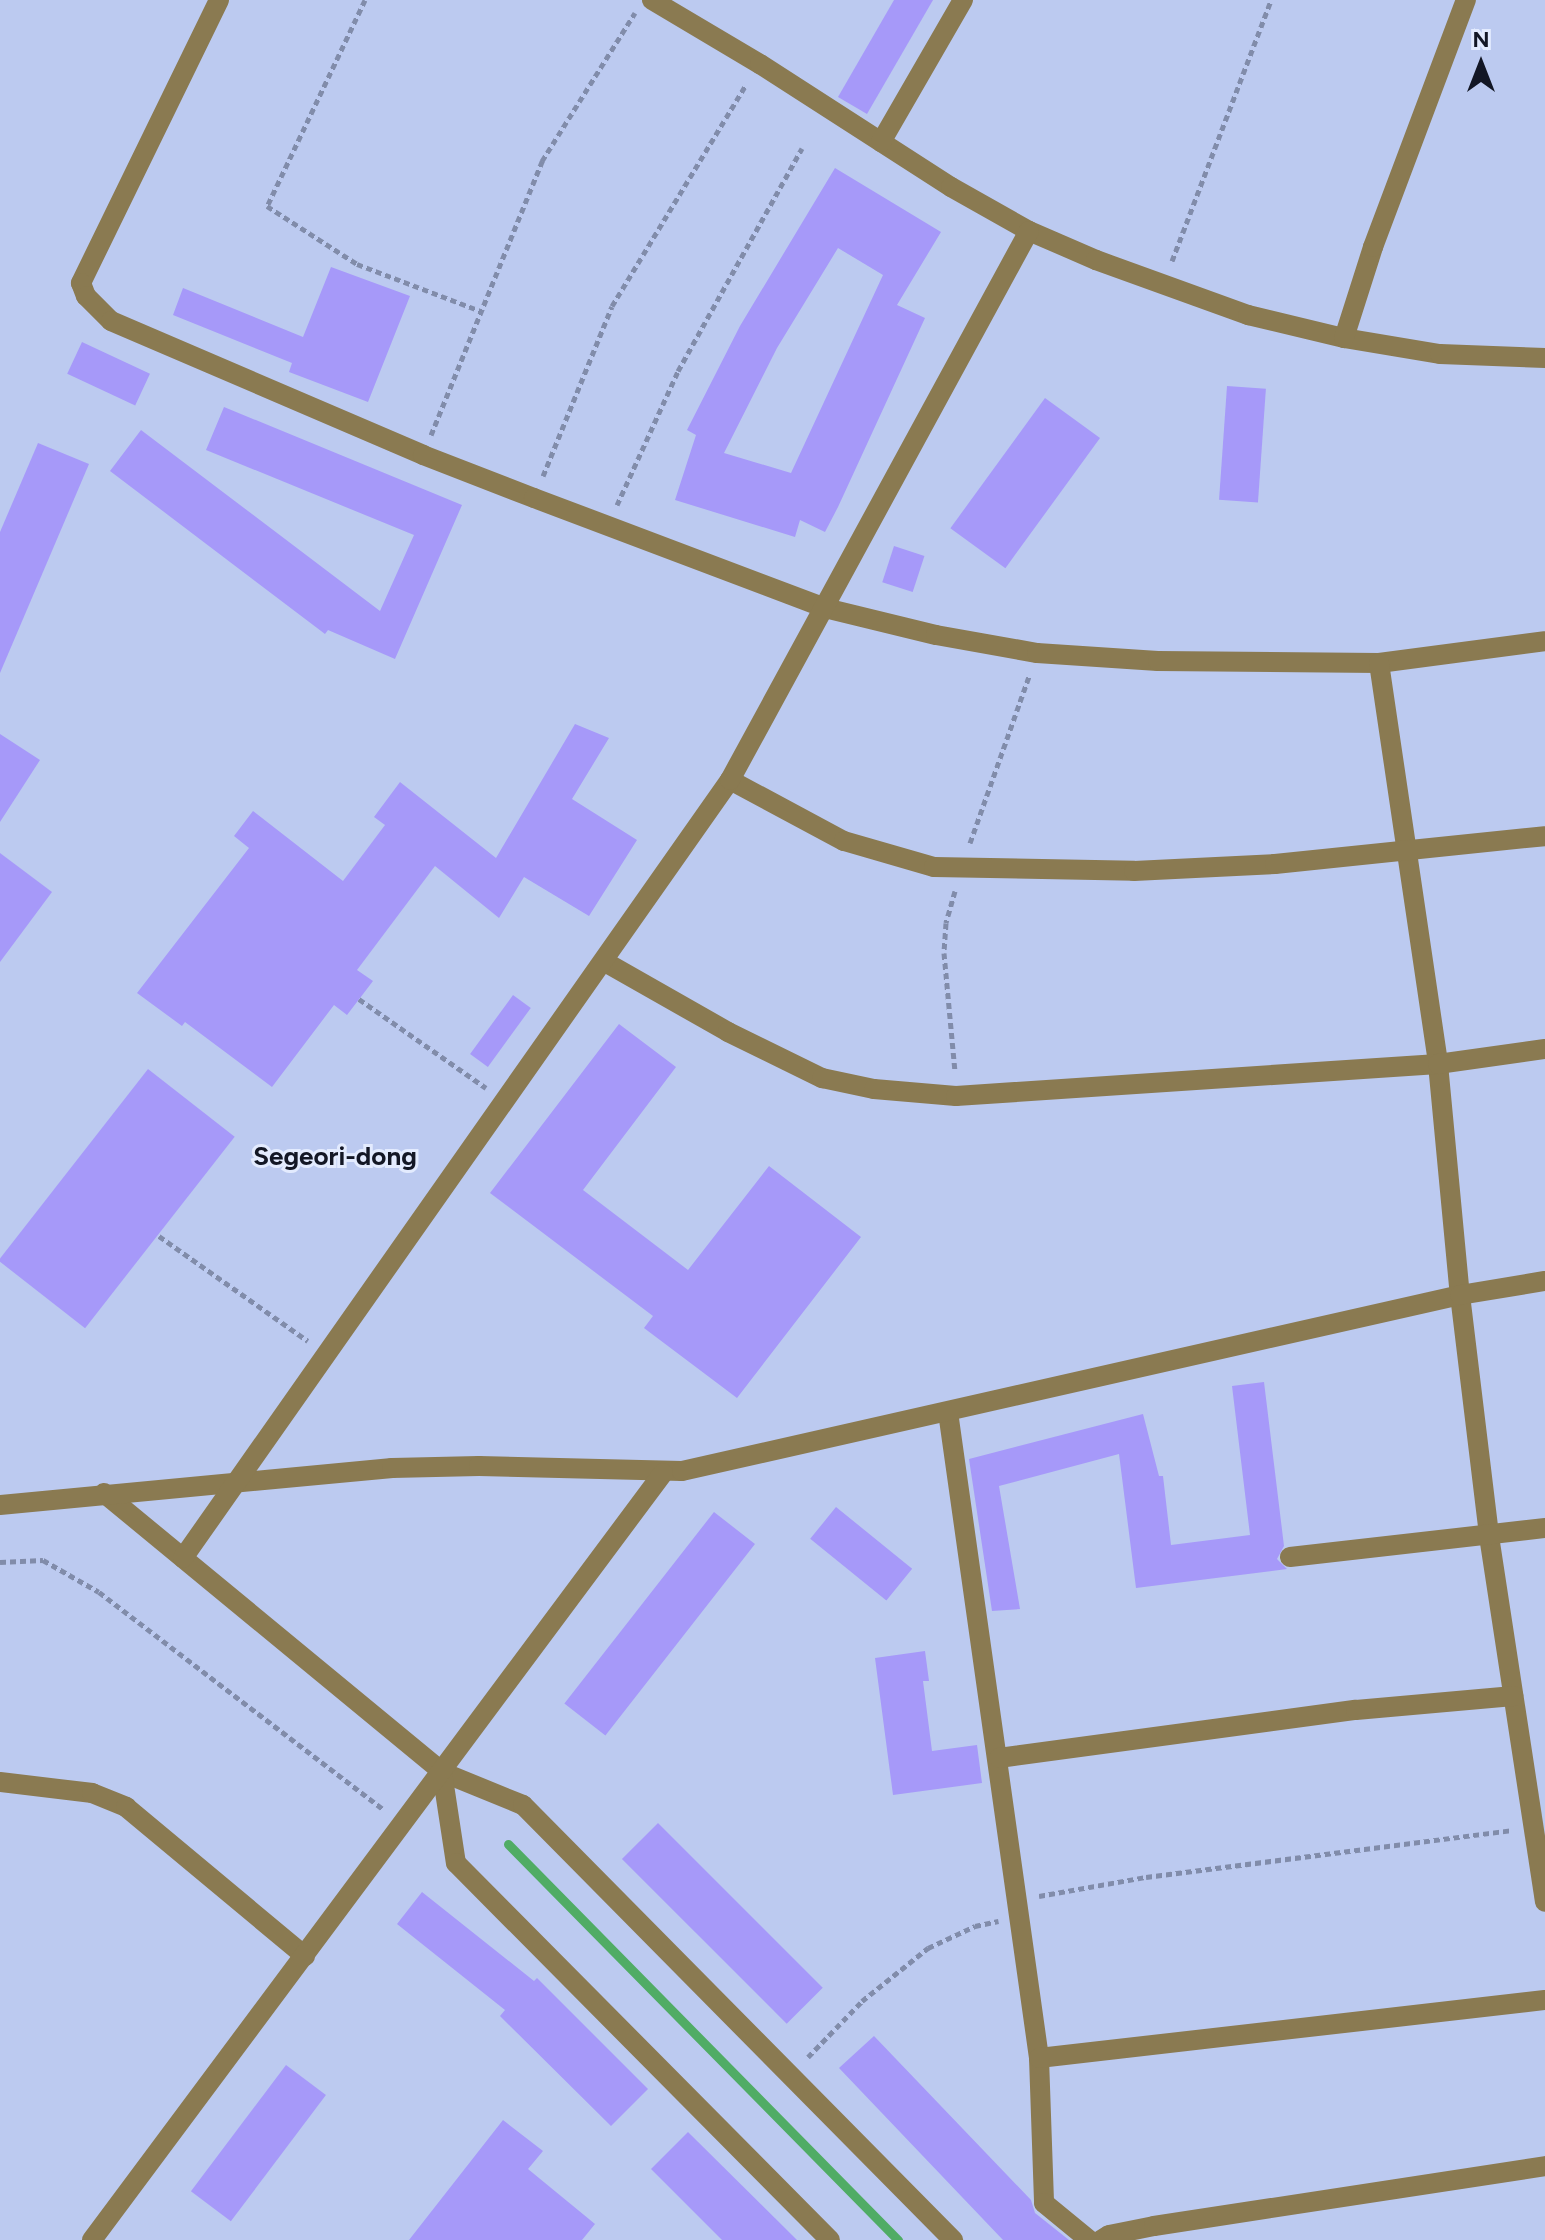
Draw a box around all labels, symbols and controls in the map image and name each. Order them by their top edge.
north arrow [1441,24,1521,104]
text: N [1472,26,1490,53]
district label: Segeori-dong [253,1141,417,1173]

